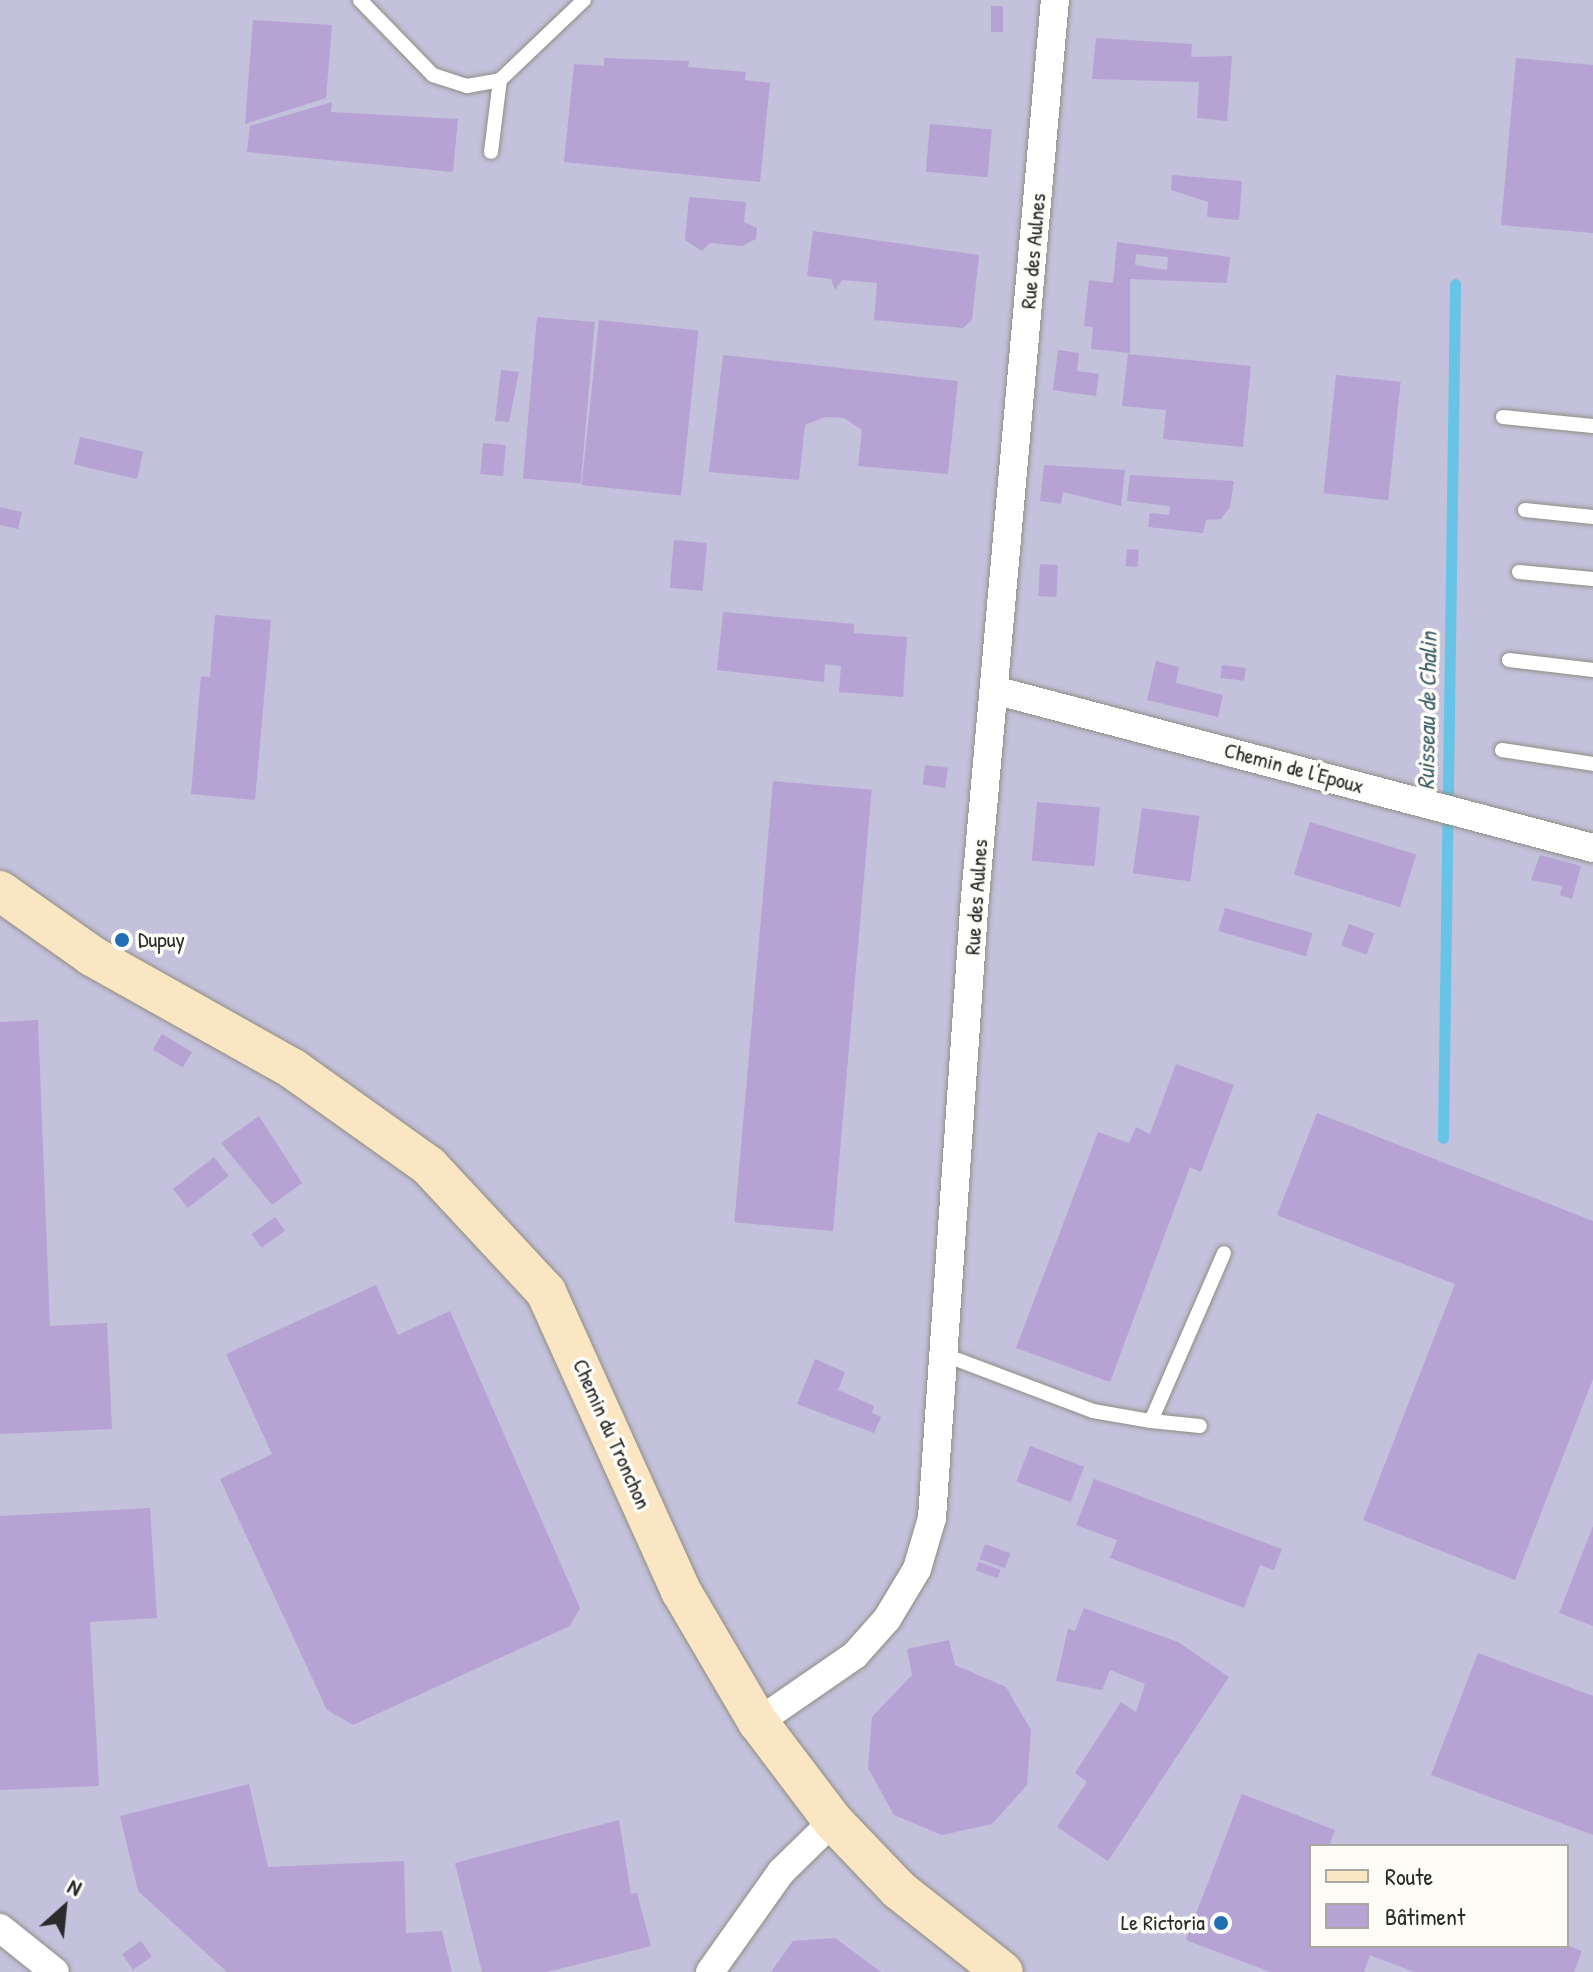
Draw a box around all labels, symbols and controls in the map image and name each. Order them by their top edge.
street label: Rue des Aulnes [1015,192,1051,310]
water label: Ruisseau de Chalin [1411,632,1443,790]
street label: Chemin de l'Epoux [1221,737,1367,799]
street label: Rue des Aulnes [959,838,993,956]
place label: Dupuy [138,927,185,953]
marker: Dupuy [113,931,131,949]
street label: Chemin du Tronchon [567,1355,657,1513]
legend [1309,1844,1569,1948]
text: Route [1385,1860,1433,1892]
north arrow [24,1868,104,1948]
text: N [63,1871,87,1903]
text: Bâtiment [1385,1900,1465,1932]
place label: Le Rictoria [1121,1910,1205,1936]
marker: Le Rictoria [1212,1914,1230,1932]

